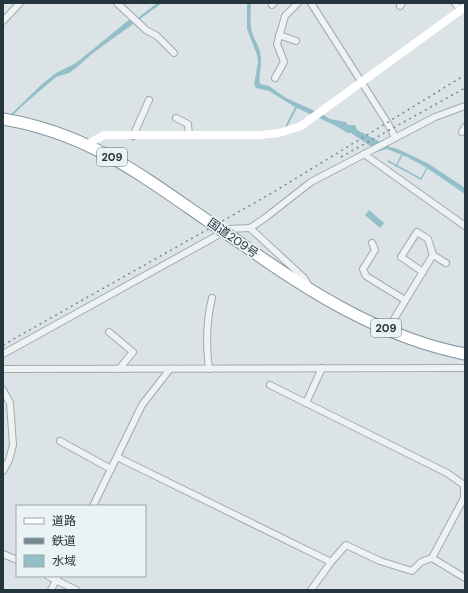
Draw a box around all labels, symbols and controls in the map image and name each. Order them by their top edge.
road number: 209 [97,148,127,166]
street label: 国道209号 [204,215,262,261]
road number: 209 [371,319,401,337]
legend [16,505,146,577]
text: 道路 [52,513,76,529]
text: 鉄道 [52,533,76,549]
text: 水域 [52,553,76,569]

